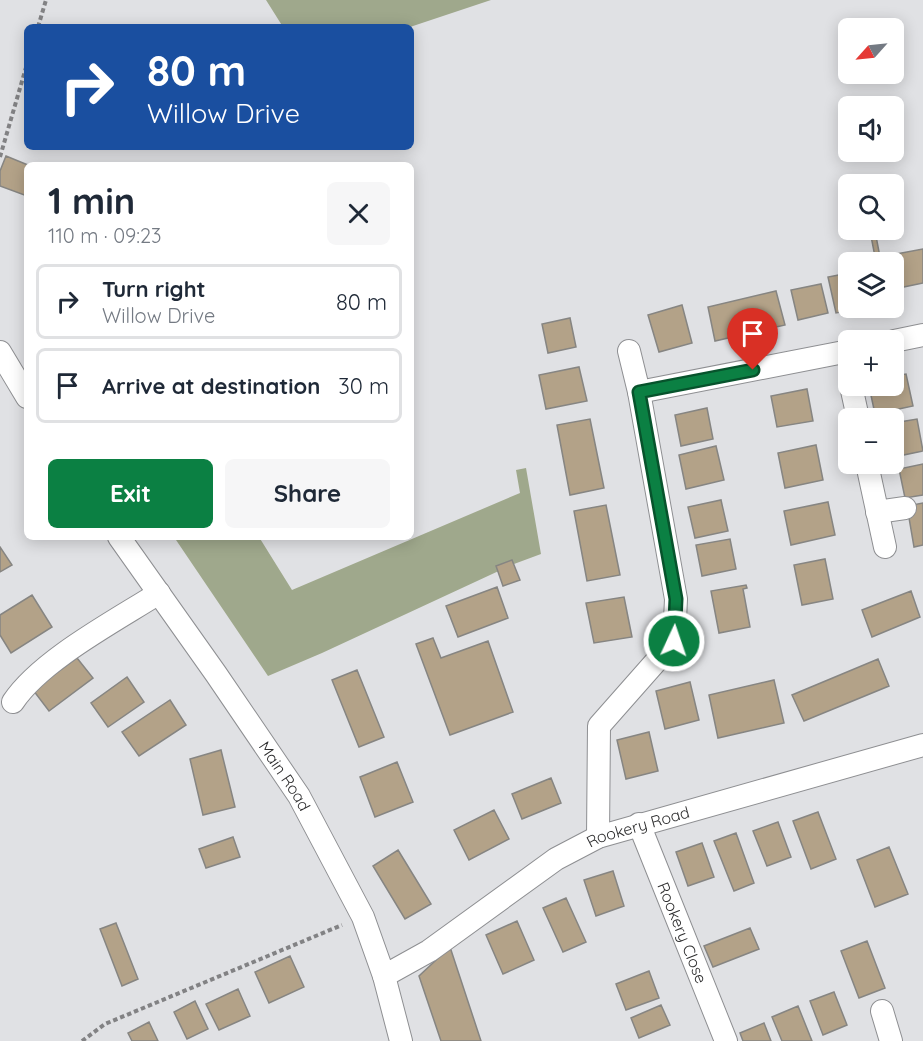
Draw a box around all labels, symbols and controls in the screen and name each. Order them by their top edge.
north arrow [838,18,904,84]
map controls [838,18,904,474]
text: 80 m [147,44,246,97]
icon: right [48,48,126,126]
text: Willow Drive [147,96,300,130]
button: sound [838,96,904,162]
button: search [838,174,904,240]
text: 1 min [48,178,135,223]
button: close [327,182,390,245]
text: 110 m · 09:23 [48,223,162,248]
button: layers [838,252,904,318]
text: Turn right [102,275,206,303]
icon: right [51,285,84,318]
text: 80 m [336,288,387,316]
text: Willow Drive [102,303,215,328]
pin [727,308,778,370]
icon: arrive [736,317,769,350]
button: + [838,330,904,396]
icon: arrive [51,369,84,402]
text: Arrive at destination [102,372,320,400]
text: 30 m [338,372,389,400]
button: − [838,408,904,474]
button: Exit [48,459,213,528]
button: Share [225,459,390,528]
position arrow [642,609,706,673]
street label: Main Road [255,737,315,814]
street label: Rookery Road [583,802,692,851]
street label: Rookery Close [653,879,712,986]

